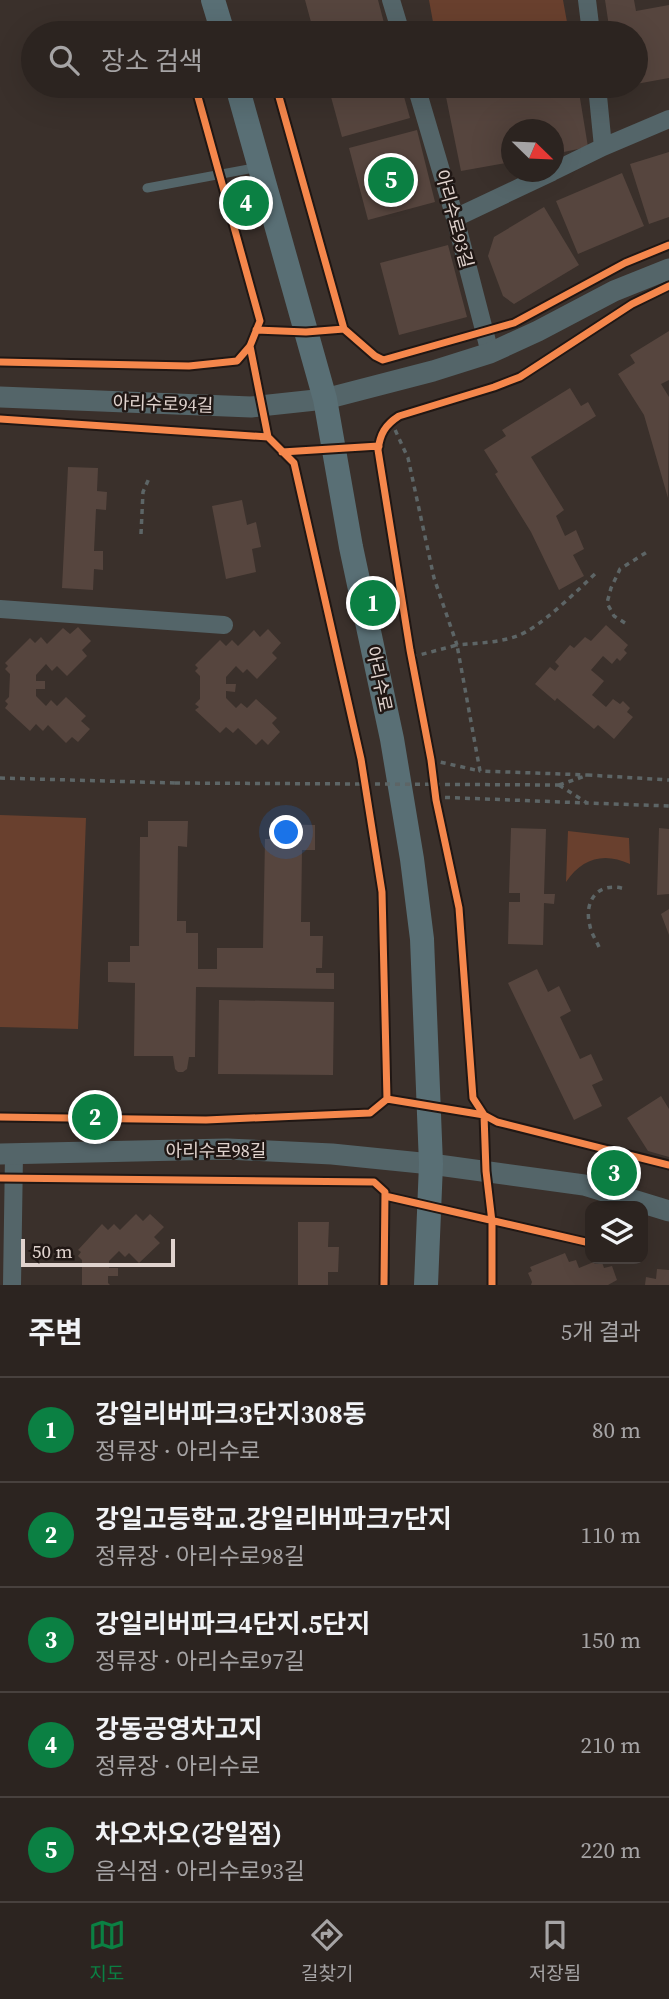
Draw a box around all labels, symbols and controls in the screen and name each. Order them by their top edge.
search box [21,21,648,98]
icon: search [45,41,83,79]
text: 장소 검색 [101,43,203,79]
north arrow [501,119,564,182]
pin: 5 [368,154,414,206]
street label: 아리수로93길 [429,167,480,271]
pin: 4 [223,177,269,229]
street label: 아리수로94길 [112,389,214,418]
pin: 1 [350,577,396,629]
street label: 아리수로 [360,644,399,714]
your location [269,815,303,849]
pin: 2 [72,1091,118,1143]
street label: 아리수로98길 [166,1138,266,1163]
pin: 3 [591,1147,637,1199]
map controls [585,1201,648,1264]
button: layers [585,1201,648,1264]
scale bar [21,1236,175,1268]
text: 50 m [32,1238,73,1264]
text: 주변 [28,1312,83,1353]
text: 5개 결과 [561,1316,641,1348]
text: 강일리버파크3단지308동 [95,1396,367,1432]
text: 1 [45,1414,57,1446]
text: 80 m [592,1414,641,1446]
text: 정류장 · 아리수로 [95,1435,261,1467]
text: 강일고등학교.강일리버파크7단지 [95,1501,452,1537]
text: 2 [45,1519,57,1551]
text: 110 m [580,1519,641,1551]
text: 정류장 · 아리수로98길 [95,1540,305,1572]
text: 강일리버파크4단지.5단지 [95,1606,370,1642]
text: 3 [45,1624,57,1656]
text: 150 m [580,1624,641,1656]
text: 정류장 · 아리수로97길 [95,1645,305,1677]
text: 강동공영차고지 [95,1711,262,1747]
text: 4 [45,1729,57,1761]
text: 210 m [580,1729,641,1761]
text: 정류장 · 아리수로 [95,1750,261,1782]
text: 차오차오(강일점) [95,1816,282,1852]
text: 5 [45,1834,57,1866]
text: 220 m [580,1834,641,1866]
text: 음식점 · 아리수로93길 [95,1855,305,1887]
tab: 지도 [88,1916,126,1986]
tab: 길찾기 [301,1916,353,1986]
tab: 저장됨 [529,1916,581,1986]

